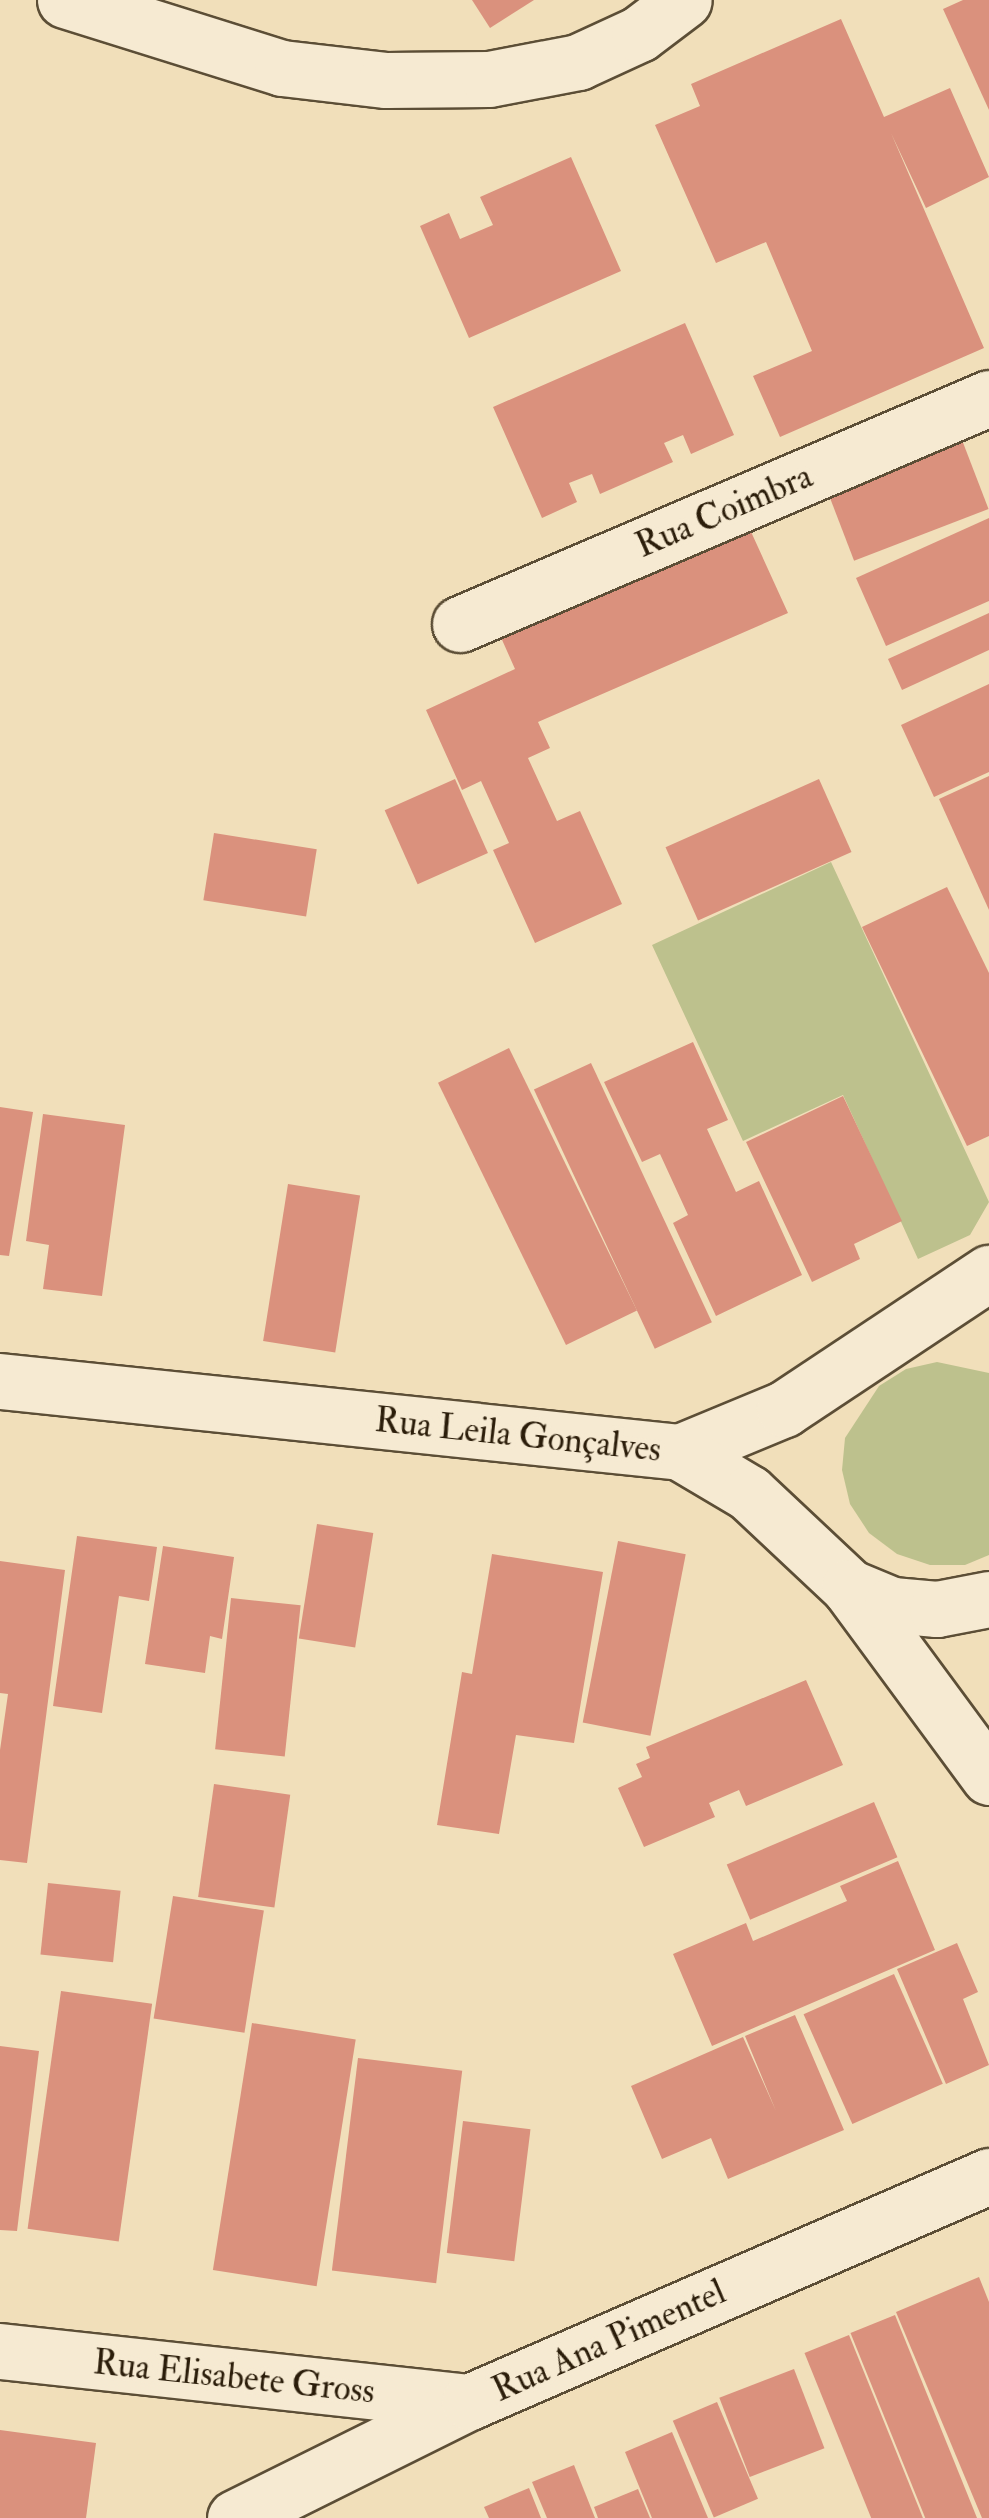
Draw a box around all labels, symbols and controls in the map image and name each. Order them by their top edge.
street label: Rua Coimbra [629,455,819,567]
street label: Rua Leila Gonçalves [373,1399,663,1471]
street label: Rua Ana Pimentel [486,2271,732,2411]
street label: Rua Elisabete Gross [91,2341,377,2413]

